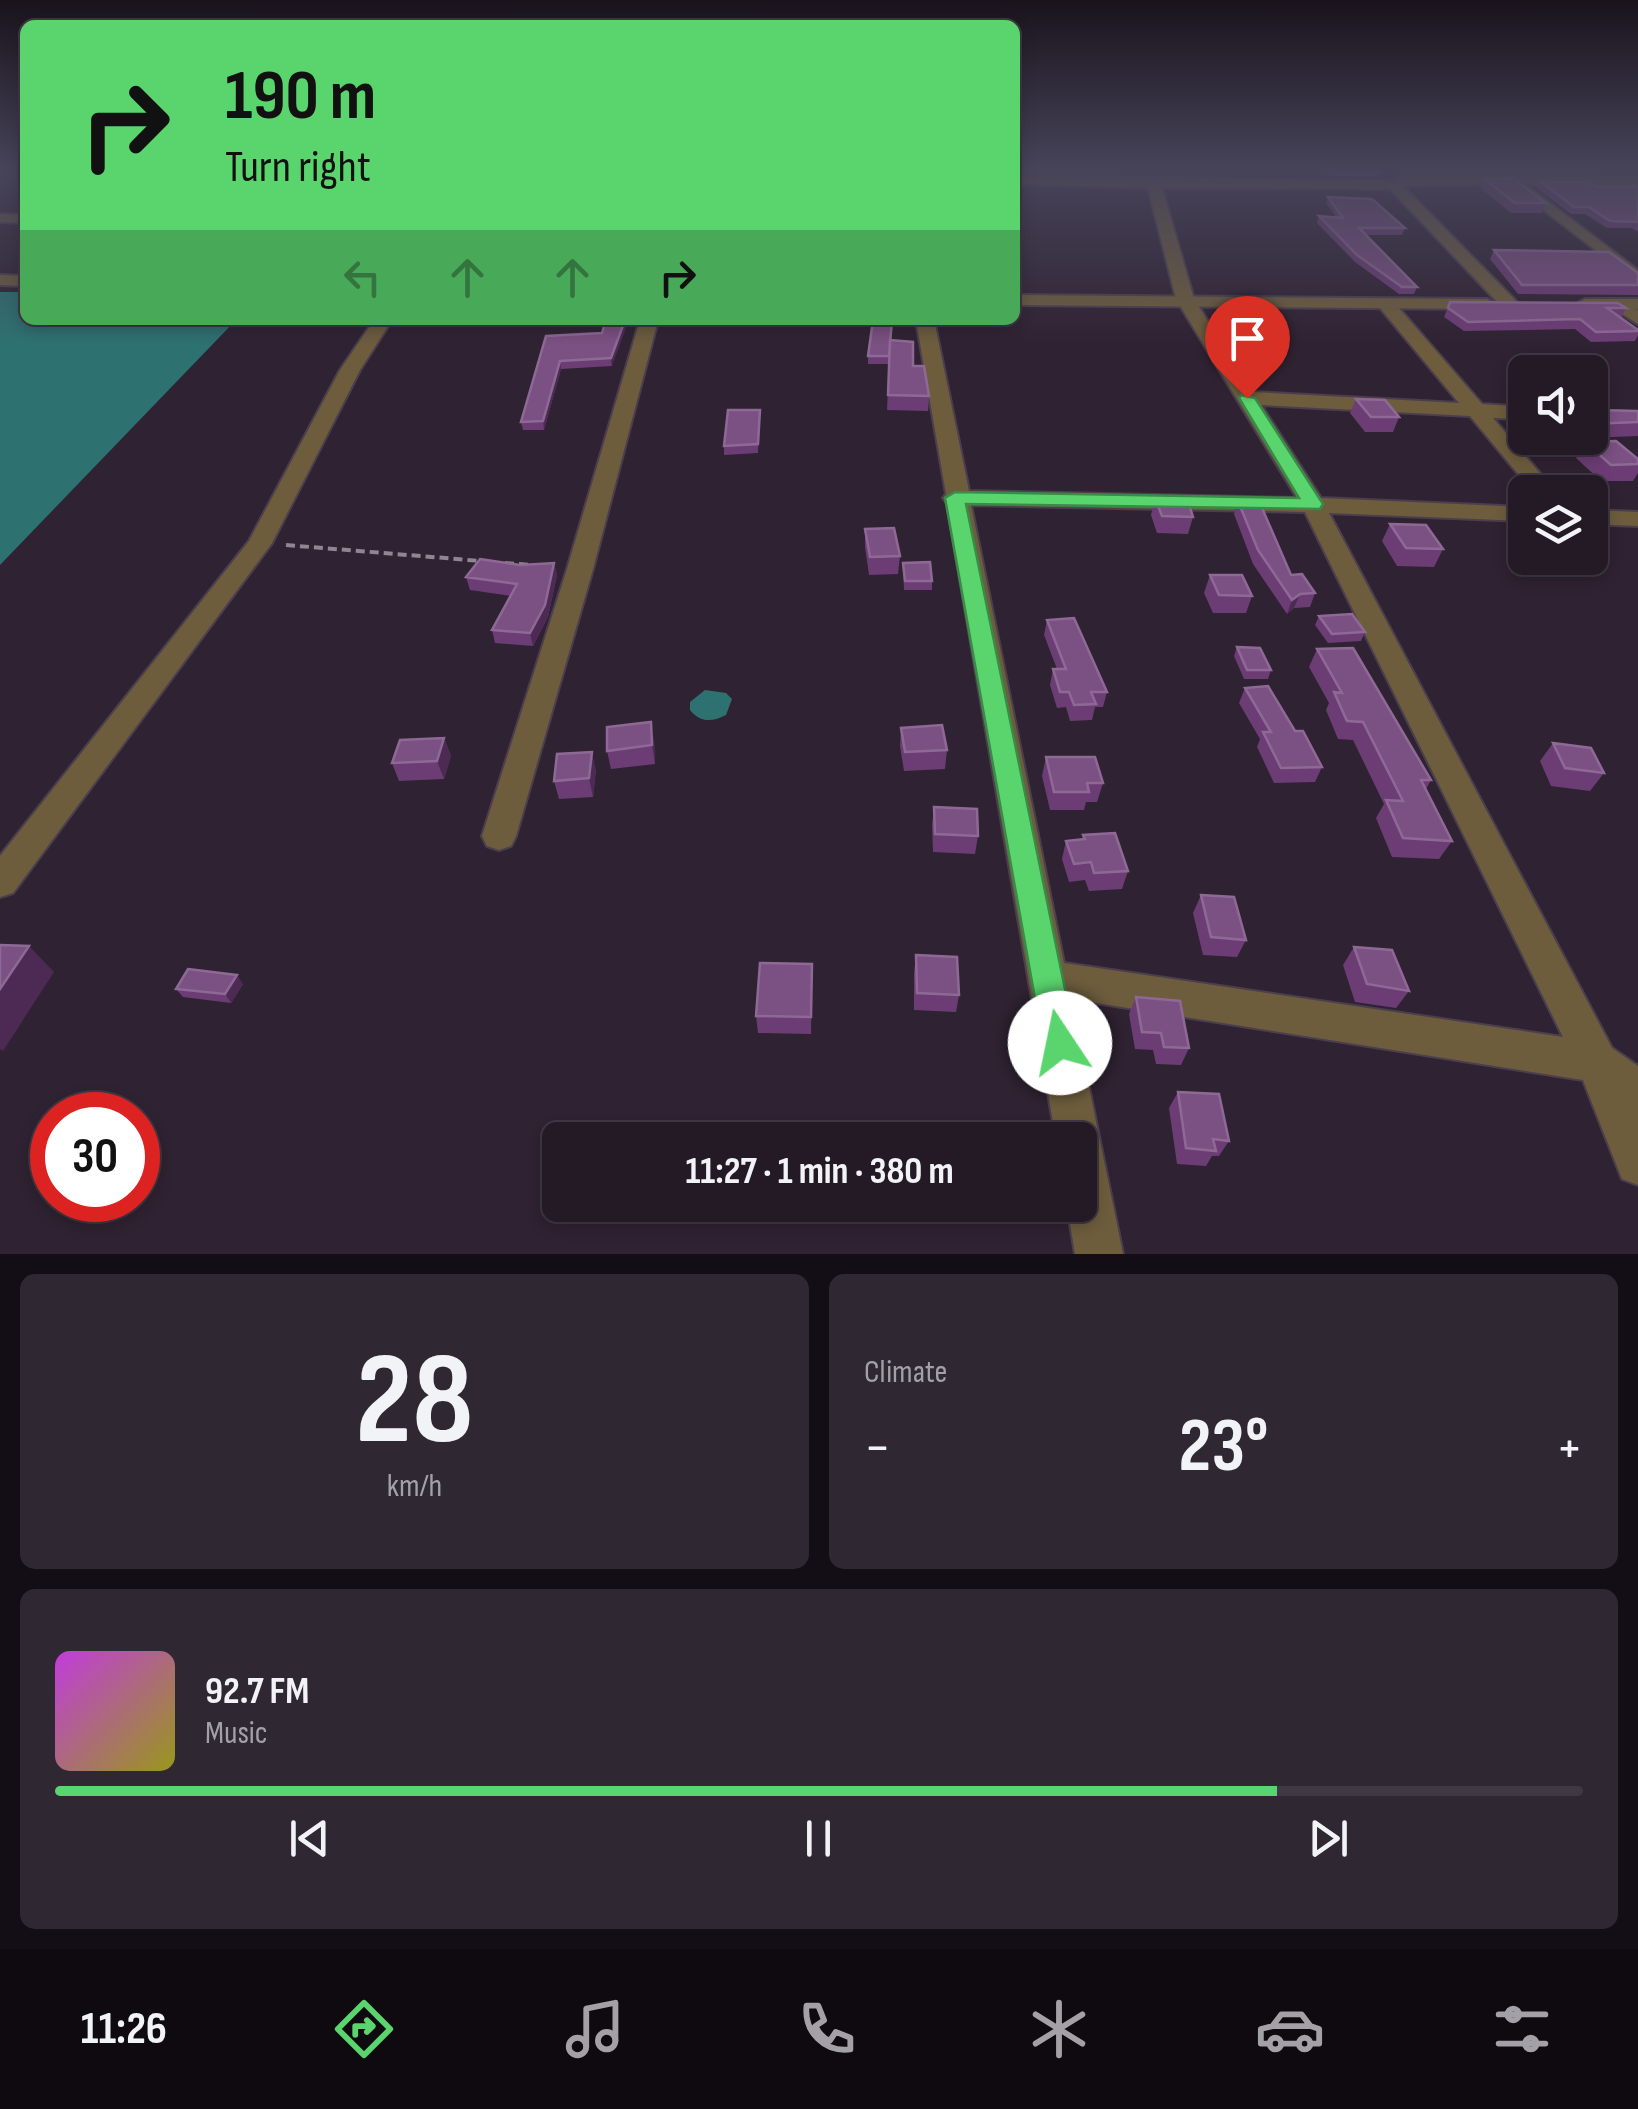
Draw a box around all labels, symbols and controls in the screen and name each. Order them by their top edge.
text: 190 m [225,55,376,139]
icon: right [60,60,190,190]
text: Turn right [225,140,371,195]
icon: left [335,250,390,305]
icon: ahead [440,250,495,305]
icon: ahead [545,250,600,305]
icon: right [650,250,705,305]
pin [1205,296,1290,399]
icon: arrive [1220,311,1275,366]
map controls [1508,355,1608,575]
button: sound [1508,355,1608,455]
button: layers [1508,475,1608,575]
position arrow [1008,991,1112,1095]
speed limit sign: 30 [30,1092,160,1222]
text: 11:27 · 1 min · 380 m [685,1149,954,1194]
text: 28 [355,1324,474,1480]
text: Climate [864,1353,947,1392]
text: 23° [1178,1402,1269,1493]
text: − [864,1415,891,1482]
text: + [1556,1415,1583,1482]
text: km/h [387,1467,442,1506]
text: 92.7 FM [205,1669,309,1714]
text: Music [205,1714,268,1753]
icon: previous [282,1811,337,1866]
icon: pause [791,1811,846,1866]
icon: next [1301,1811,1356,1866]
icon: directions [329,1994,399,2064]
icon: music [560,1994,630,2064]
icon: phone [792,1994,862,2064]
icon: climate [1024,1994,1094,2064]
icon: car [1255,1994,1325,2064]
icon: filters [1487,1994,1557,2064]
text: 11:26 [81,2002,167,2057]

